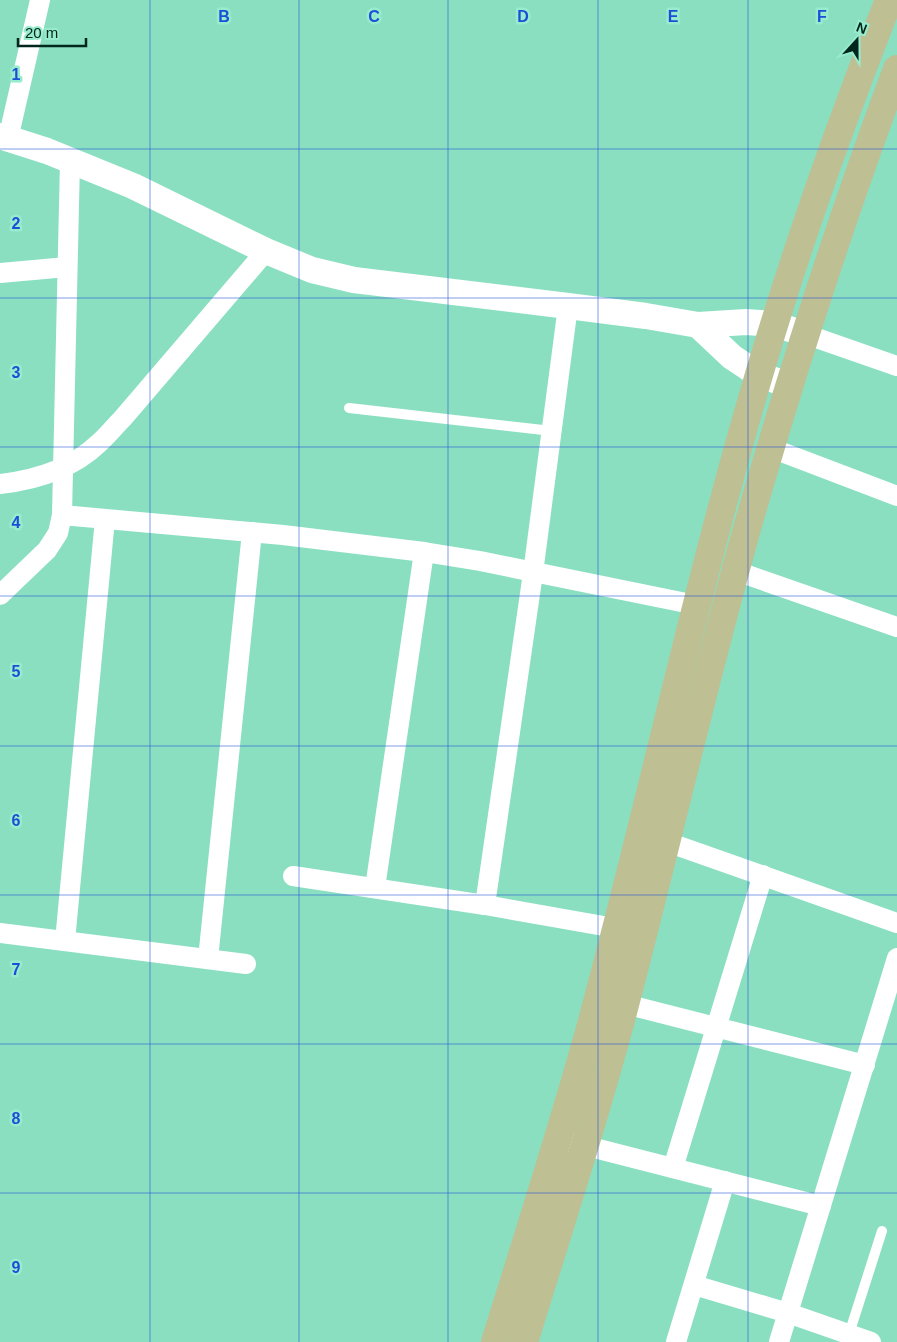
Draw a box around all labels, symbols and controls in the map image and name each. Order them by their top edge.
text: B [218,8,230,25]
text: C [368,8,380,25]
text: D [517,8,529,25]
text: E [668,8,679,25]
text: F [817,8,827,25]
scale bar [18,15,85,47]
north arrow [832,15,882,65]
text: N [854,19,869,37]
text: 20 m [25,24,58,41]
text: 1 [12,66,21,83]
text: 2 [12,215,21,232]
text: 3 [12,364,21,381]
text: 4 [12,514,21,531]
text: 5 [12,663,21,680]
text: 6 [12,812,21,829]
text: 7 [12,961,21,978]
text: 8 [12,1110,21,1127]
text: 9 [12,1259,21,1276]

